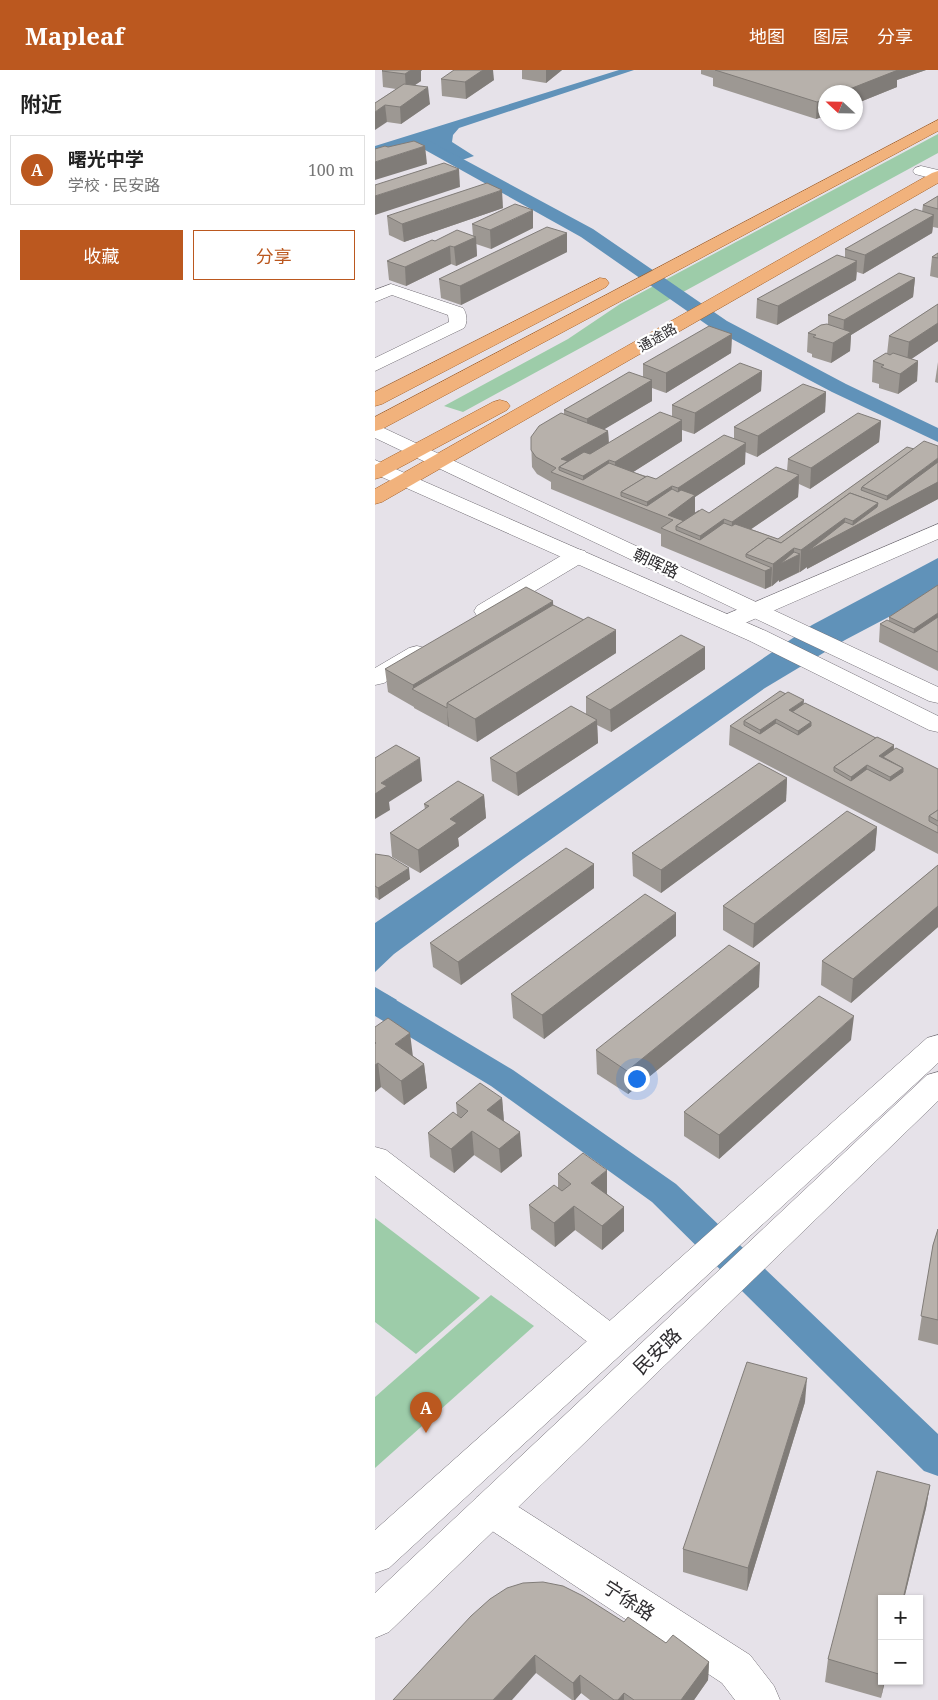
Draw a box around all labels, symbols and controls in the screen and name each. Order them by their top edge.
text: Mapleaf [25,19,124,52]
text: 地图 [749,24,785,48]
text: 图层 [813,24,849,48]
text: 分享 [877,24,913,48]
north arrow [818,85,863,130]
text: 附近 [20,90,62,118]
text: 曙光中学 [68,146,144,172]
text: A [31,159,43,181]
text: 100 m [308,159,354,181]
text: 学校 · 民安路 [68,174,160,196]
button: 收藏 [20,230,183,280]
button: 分享 [193,230,355,280]
street label: 通途路 [634,318,680,356]
street label: 朝晖路 [630,543,682,583]
your location [624,1066,650,1092]
street label: 民安路 [627,1322,687,1380]
pin: A [410,1392,442,1433]
street label: 宁徐路 [598,1574,660,1626]
map controls [878,1595,923,1685]
button: + [878,1595,923,1640]
button: − [878,1640,923,1685]

